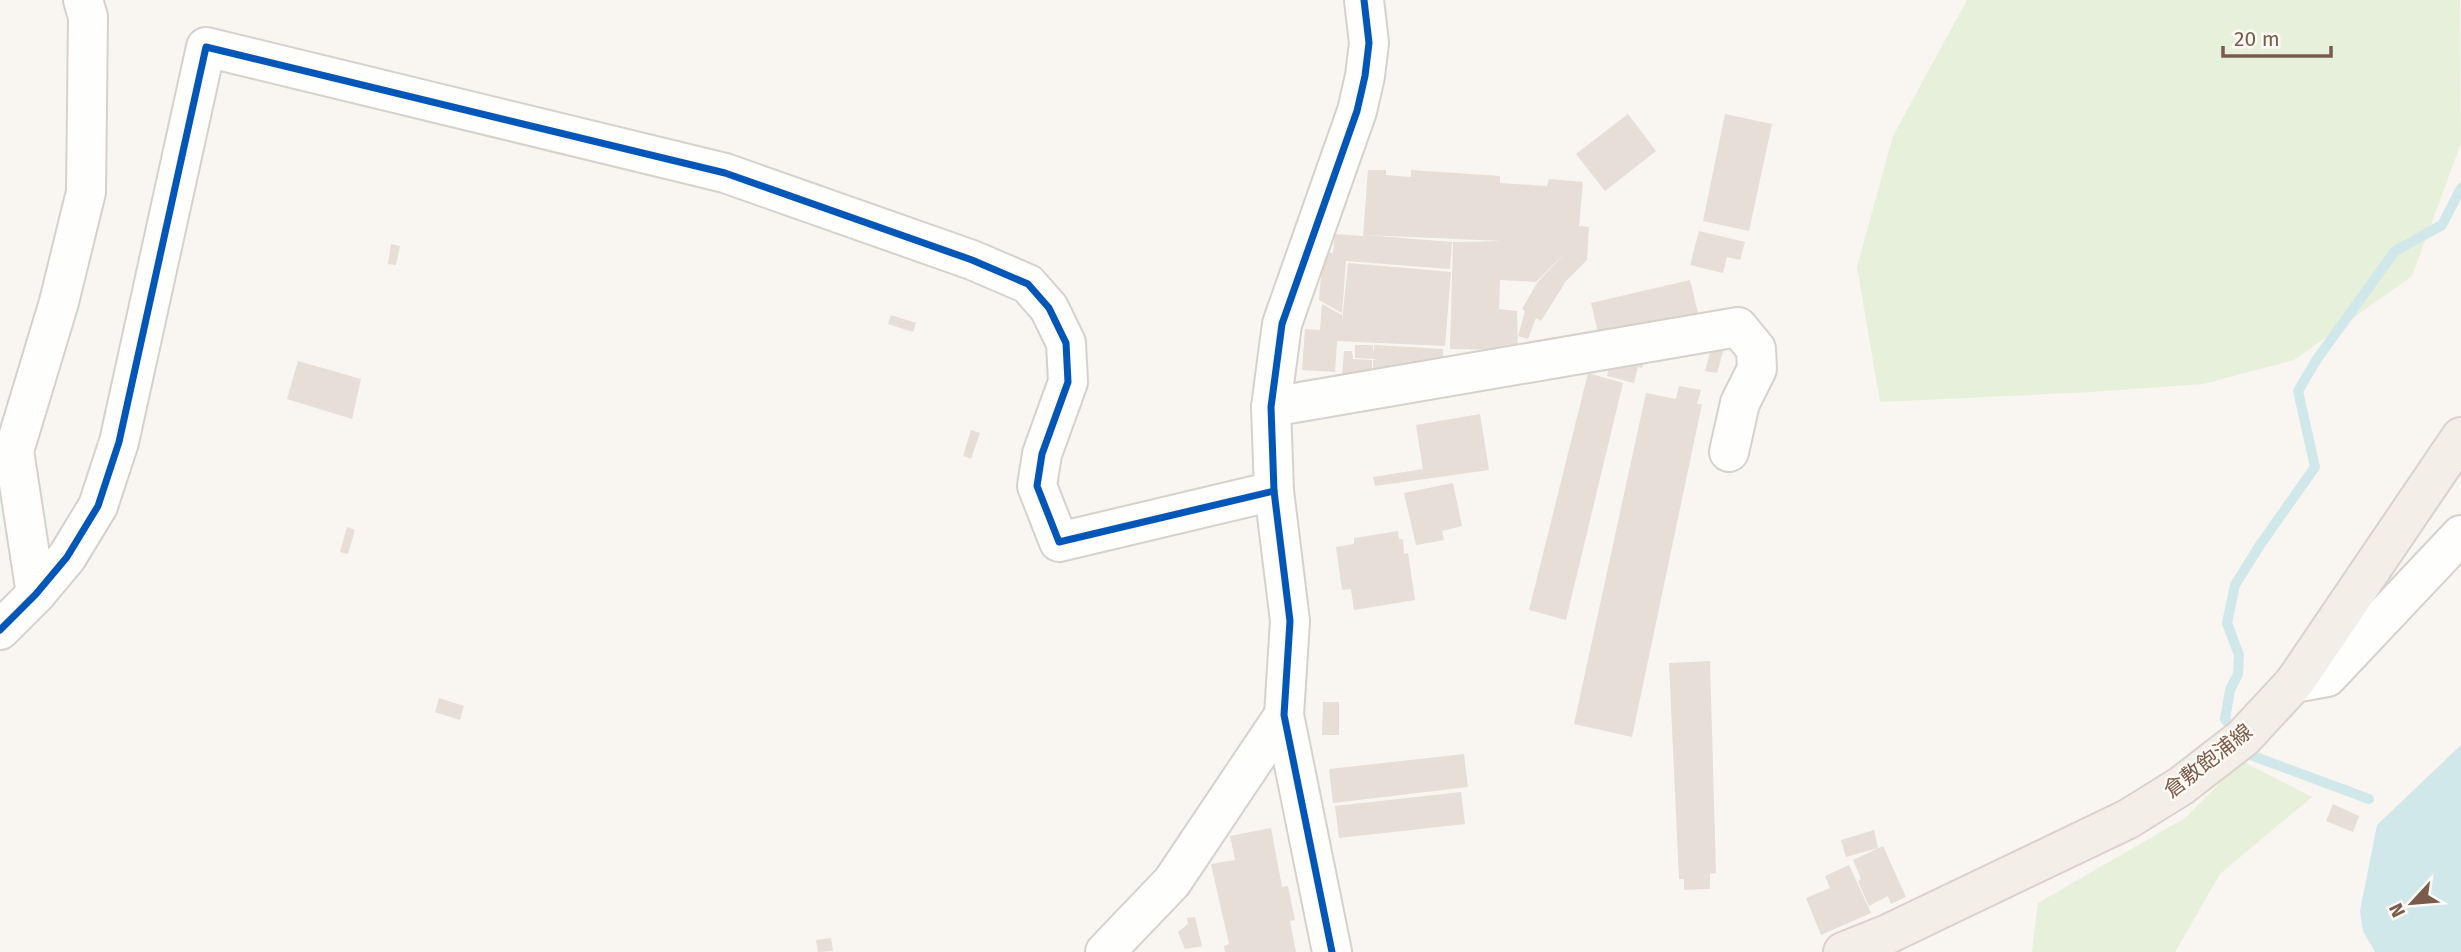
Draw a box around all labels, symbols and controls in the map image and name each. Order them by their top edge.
scale bar [2223,14,2332,58]
text: 20 m [2234,26,2280,52]
street label: 倉敷飽浦線 [2159,718,2257,804]
north arrow [2377,868,2447,938]
text: N [2384,900,2410,921]

